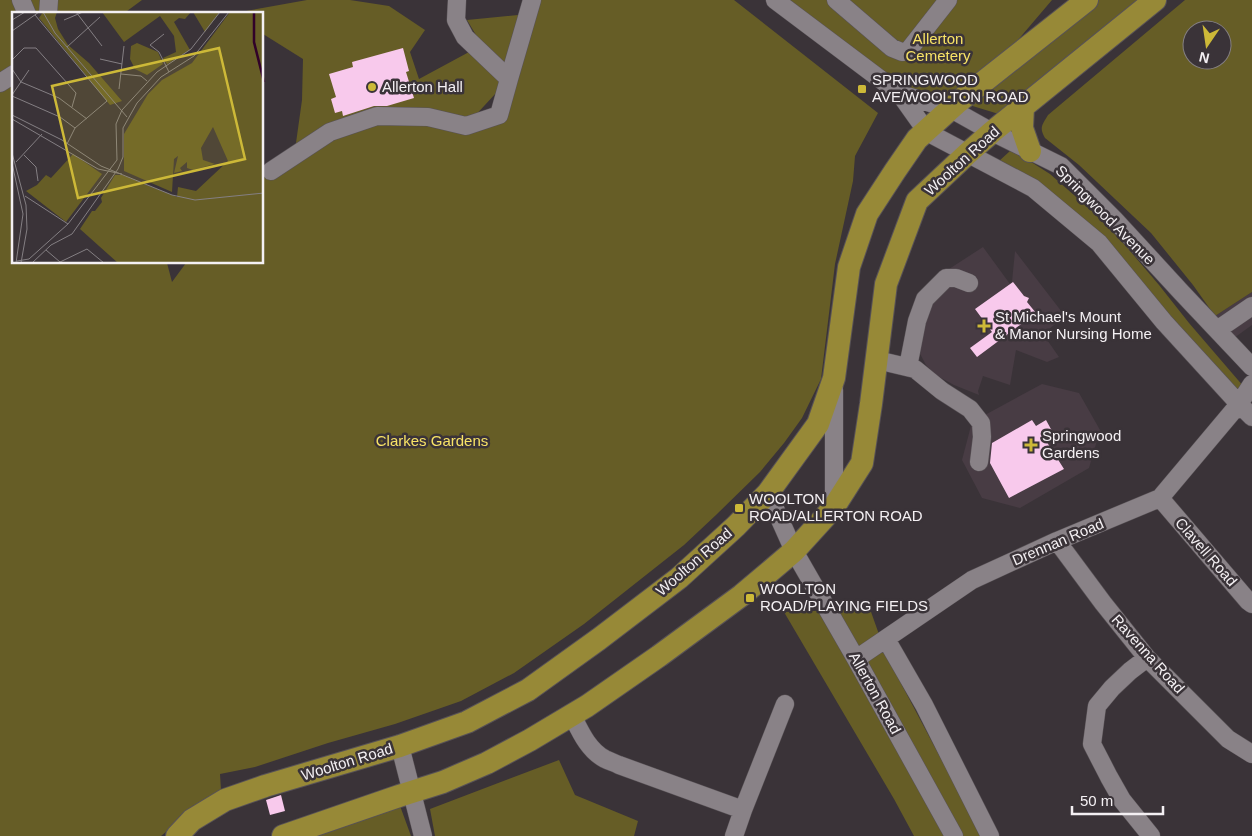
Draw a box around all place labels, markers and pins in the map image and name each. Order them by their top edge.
place label: SPRINGWOOD AVE/WOOLTON ROAD [872,71,1029,105]
place label: Allerton Hall [382,78,463,95]
marker: Allerton Hall [366,81,378,93]
marker: SPRINGWOOD AVE/WOOLTON ROAD [856,83,868,95]
place label: St Michael's Mount & Manor Nursing Home [995,308,1152,342]
marker: St Michael's Mount & Manor Nursing Home [977,319,991,333]
place label: Springwood Gardens [1042,427,1121,461]
marker: Springwood Gardens [1024,438,1038,452]
place label: WOOLTON ROAD/ALLERTON ROAD [749,490,923,524]
marker: WOOLTON ROAD/ALLERTON ROAD [733,502,745,514]
place label: WOOLTON ROAD/PLAYING FIELDS [760,580,928,614]
marker: WOOLTON ROAD/PLAYING FIELDS [744,592,756,604]

